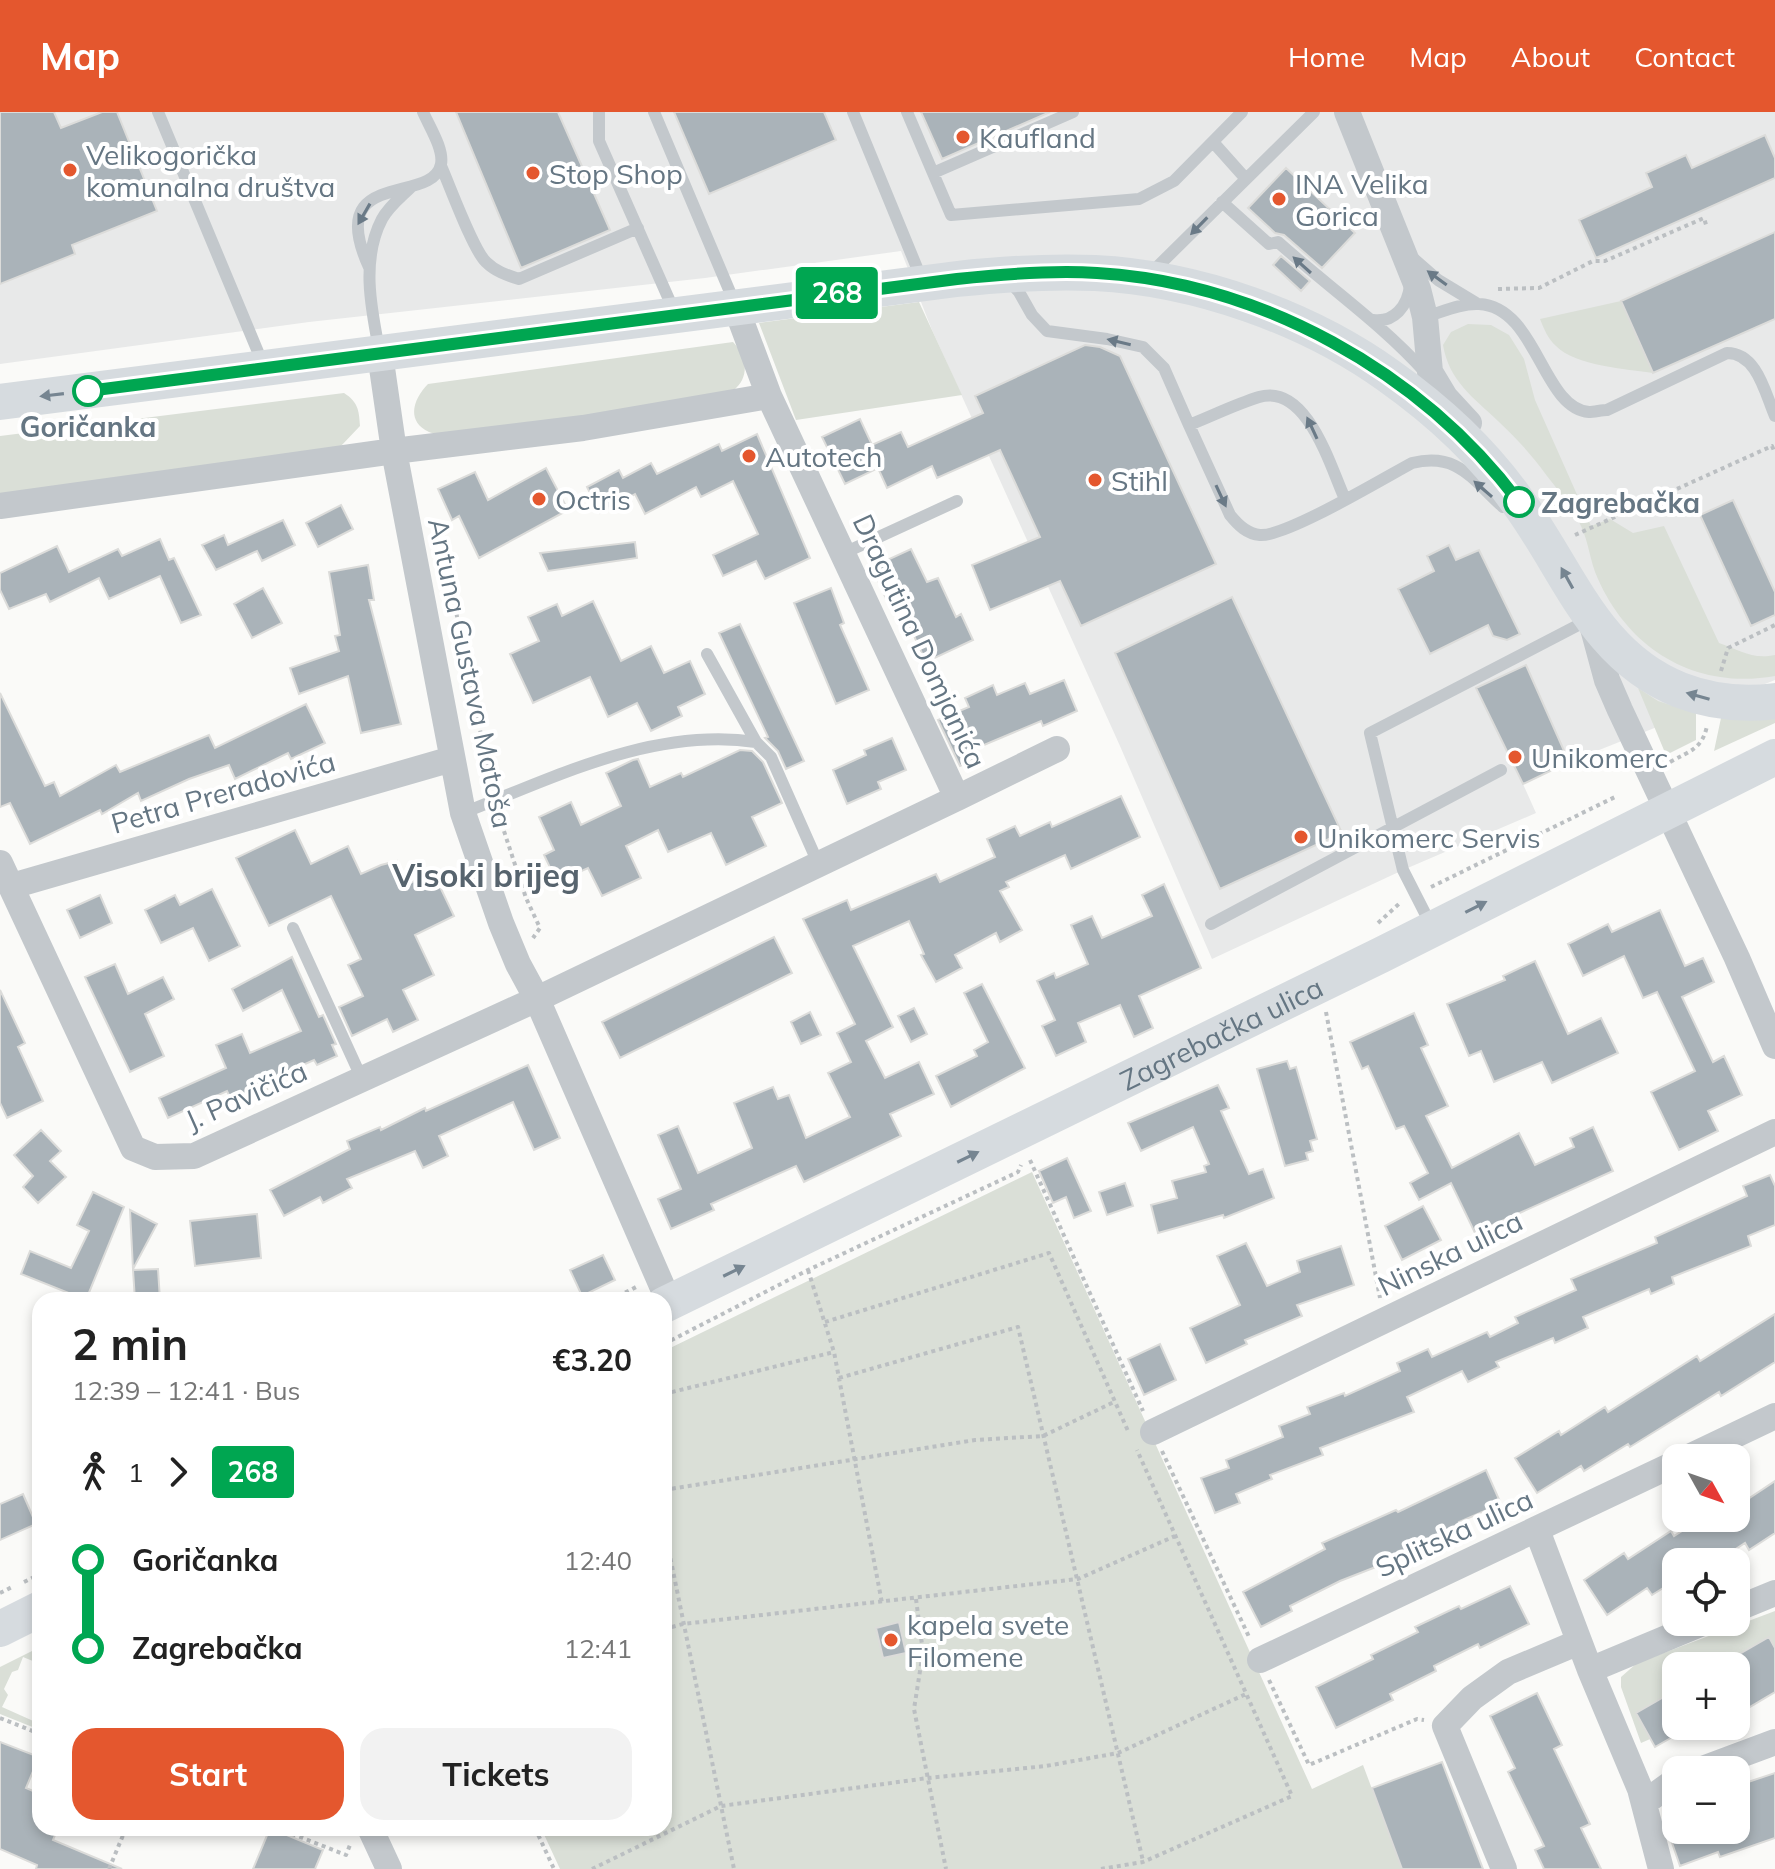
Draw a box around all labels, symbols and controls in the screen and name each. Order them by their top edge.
text: Map [40,32,120,80]
text: Home [1288,39,1365,74]
text: Map [1409,39,1467,74]
text: About [1511,39,1590,74]
text: Contact [1634,39,1735,74]
place label: Kaufland [979,120,1096,155]
marker: Kaufland [954,128,972,146]
place label: Velikogorička komunalna društva [86,137,335,204]
place label: Stop Shop [549,156,683,191]
marker: Velikogorička komunalna društva [61,161,79,179]
marker: Stop Shop [524,164,542,182]
place label: INA Velika Gorica [1295,166,1429,233]
marker: INA Velika Gorica [1270,190,1288,208]
one-way arrow [357,203,371,225]
one-way arrow [1190,216,1209,235]
one-way arrow [1293,256,1312,274]
line badge: 268 [791,267,883,319]
one-way arrow [1426,271,1447,286]
text: 268 [812,275,862,310]
one-way arrow [1107,335,1132,348]
marker: Goričanka [73,376,103,406]
one-way arrow [39,389,64,402]
place label: Goričanka [20,409,156,444]
one-way arrow [1305,417,1319,440]
place label: Autotech [765,439,882,474]
marker: Autotech [740,447,758,465]
place label: Stihl [1111,463,1168,498]
marker: Stihl [1086,471,1104,489]
one-way arrow [1474,481,1494,498]
place label: Octris [555,482,631,517]
one-way arrow [1214,485,1228,508]
place label: Zagrebačka [1541,485,1700,520]
marker: Zagrebačka [1504,487,1534,517]
marker: Octris [530,490,548,508]
street label: Dragutina Domjanića [846,508,994,774]
street label: Antuna Gustava Matoša [421,515,521,831]
one-way arrow [1561,567,1574,590]
one-way arrow [1686,689,1710,702]
place label: Unikomerc [1531,740,1668,775]
street label: Petra Preradovića [107,743,339,841]
marker: Unikomerc [1506,748,1524,766]
place label: Unikomerc Servis [1317,820,1541,855]
marker: Unikomerc Servis [1292,828,1310,846]
district label: Visoki brijeg [391,855,580,895]
one-way arrow [1464,901,1487,914]
street label: Zagrebačka ulica [1114,969,1328,1097]
street label: J. Pavičića [180,1053,312,1137]
one-way arrow [956,1150,979,1163]
street label: Ninska ulica [1372,1203,1528,1303]
one-way arrow [723,1264,746,1277]
text: 2 min [72,1316,188,1371]
text: €3.20 [553,1341,632,1379]
text: 12:39 – 12:41 · Bus [72,1374,301,1407]
north arrow [1662,1444,1750,1532]
map controls [1662,1444,1750,1844]
icon: walk [72,1450,116,1494]
icon: forward [156,1450,200,1494]
text: 268 [228,1454,278,1489]
text: 1 [128,1456,144,1489]
street label: Splitska ulica [1370,1481,1538,1585]
text: Goričanka [132,1541,278,1579]
text: 12:40 [564,1544,632,1577]
button: locate [1662,1548,1750,1636]
place label: kapela svete Filomene [907,1607,1069,1674]
text: Zagrebačka [132,1629,303,1667]
marker: kapela svete Filomene [882,1631,900,1649]
text: 12:41 [564,1632,632,1665]
button: + [1662,1652,1750,1740]
button: Start [72,1728,344,1820]
button: Tickets [360,1728,632,1820]
button: − [1662,1756,1750,1844]

